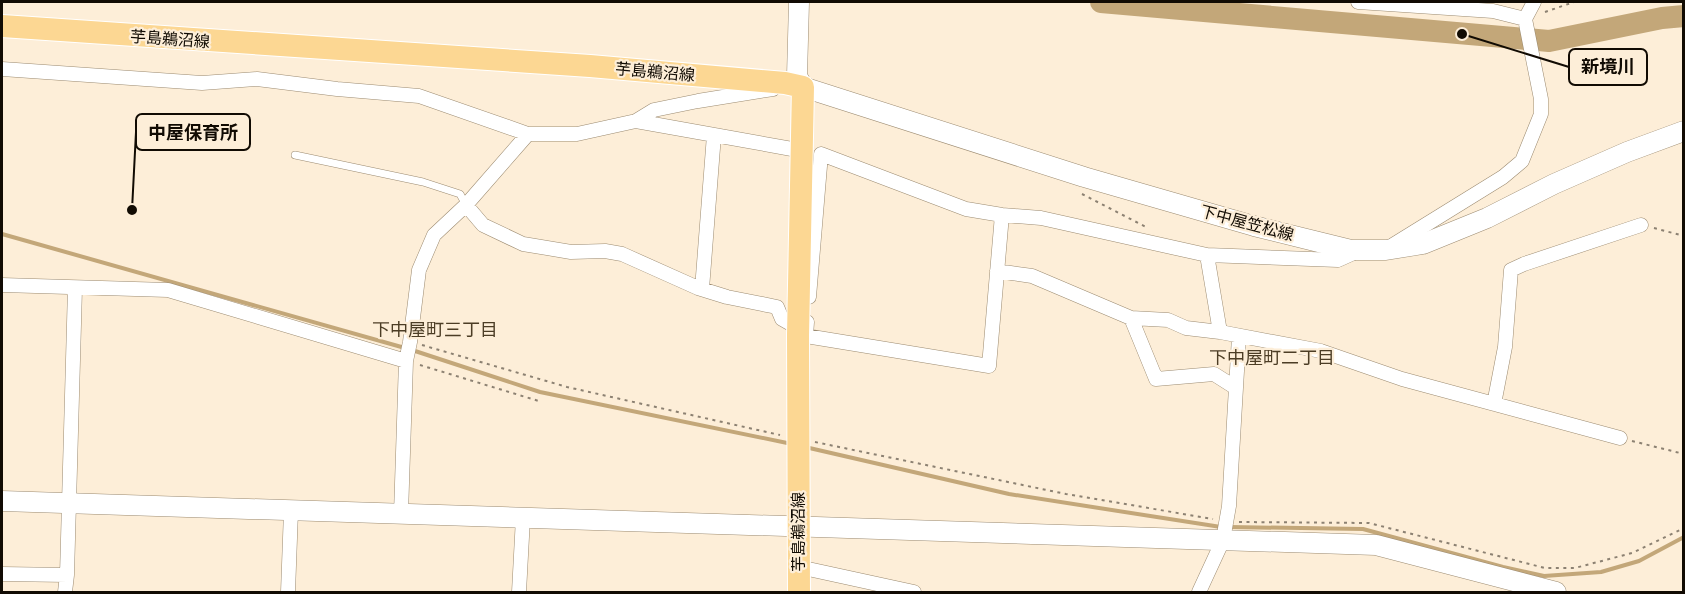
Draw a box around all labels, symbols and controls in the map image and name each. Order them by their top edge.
street label: 芋島鵜沼線 [129,25,211,53]
callout: 新境川 [1569,49,1647,85]
text: 新境川 [1581,54,1635,79]
street label: 芋島鵜沼線 [614,57,696,87]
callout: 中屋保育所 [136,114,250,150]
text: 中屋保育所 [148,120,238,145]
street label: 下中屋笠松線 [1198,199,1296,247]
district label: 下中屋町三丁目 [372,317,498,342]
district label: 下中屋町二丁目 [1209,345,1335,370]
street label: 芋島鵜沼線 [787,492,810,572]

